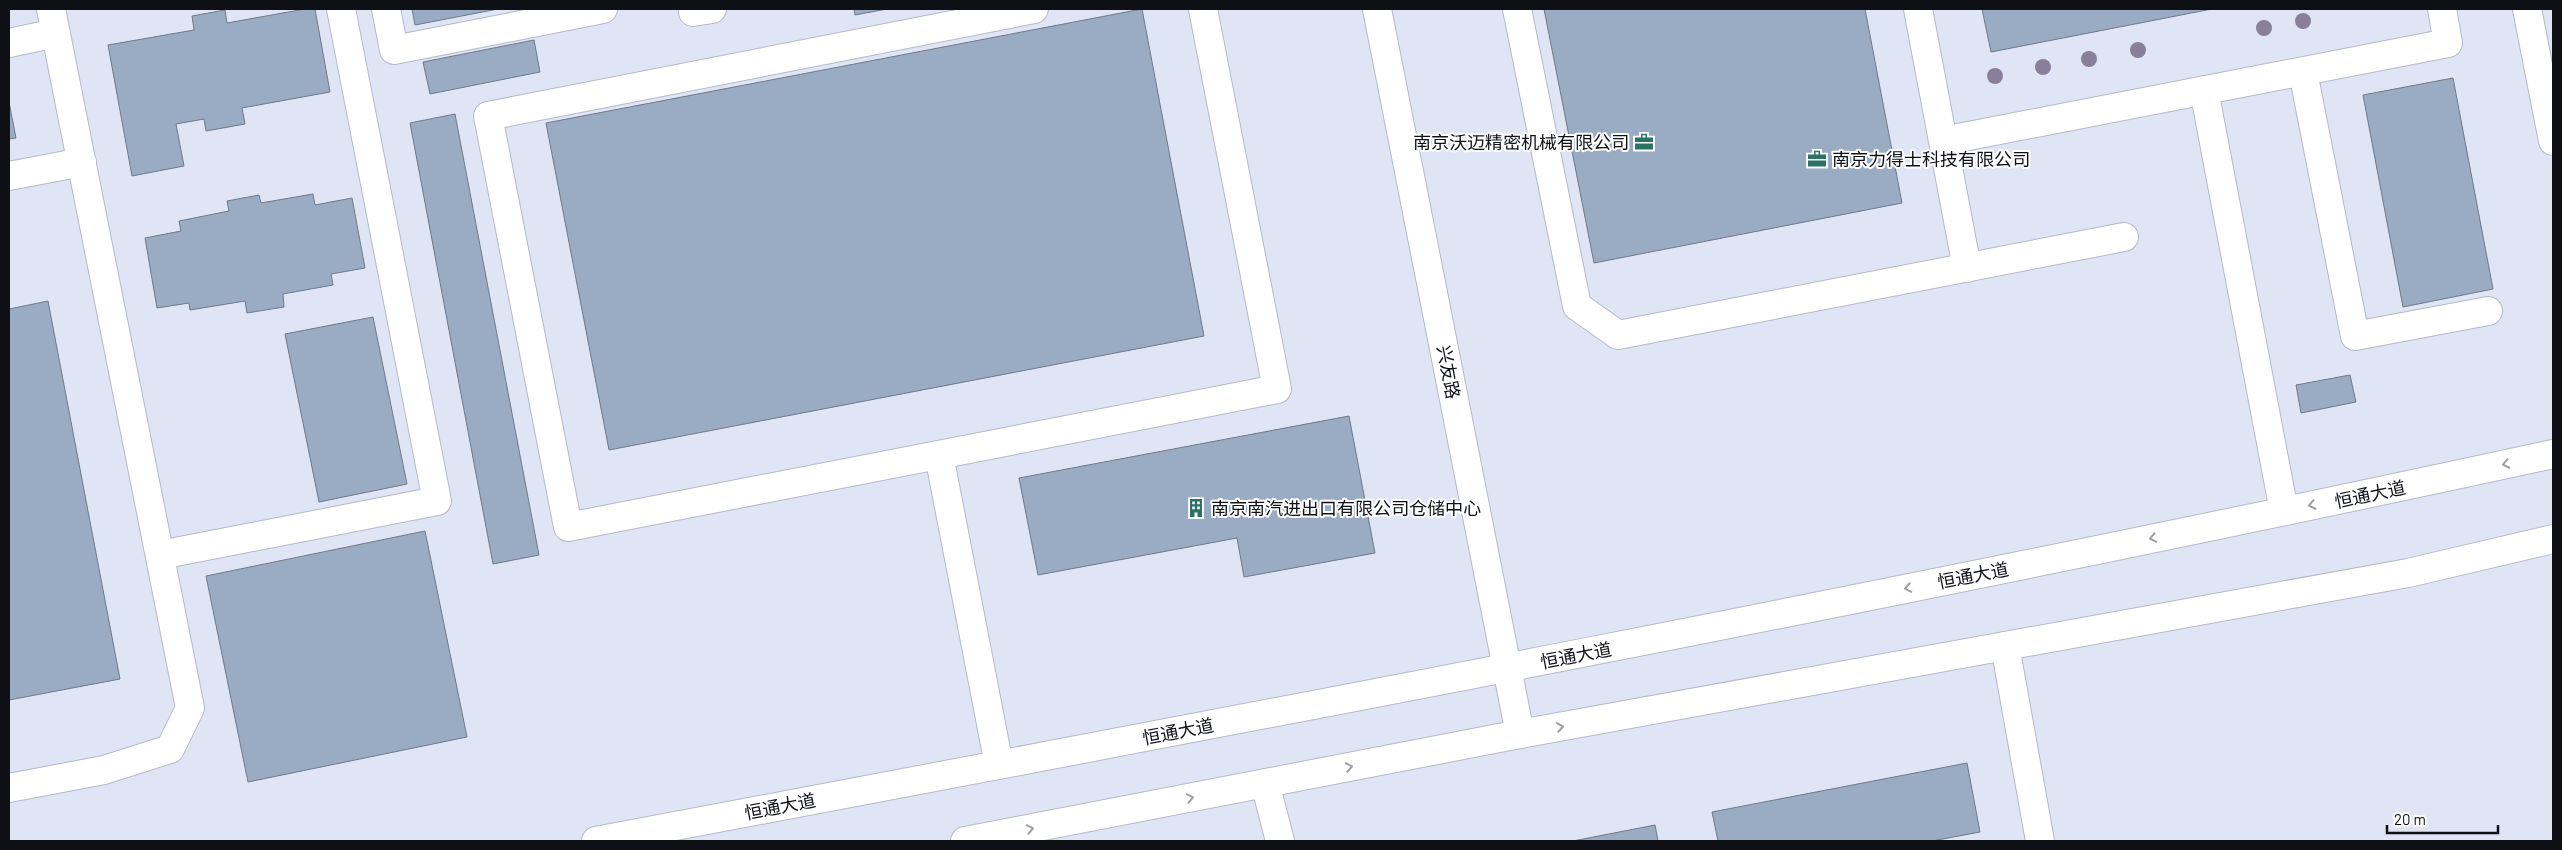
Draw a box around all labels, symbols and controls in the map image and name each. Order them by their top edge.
place label: 南京沃迈精密机械有限公司 [1413,131,1629,153]
office icon: 南京沃迈精密机械有限公司 [1633,131,1655,153]
office icon: 南京力得士科技有限公司 [1806,148,1828,170]
place label: 南京力得士科技有限公司 [1832,148,2030,170]
street label: 兴友路 [1433,343,1465,401]
one-way arrow [2501,458,2510,469]
street label: 恒通大道 [2332,476,2408,512]
building icon: 南京南汽进出口有限公司仓储中心 [1185,497,1207,519]
place label: 南京南汽进出口有限公司仓储中心 [1211,497,1481,519]
one-way arrow [2308,500,2317,510]
one-way arrow [2149,532,2158,543]
street label: 恒通大道 [1936,557,2010,593]
one-way arrow [1904,582,1913,592]
street label: 恒通大道 [1539,637,1613,673]
street label: 恒通大道 [1141,713,1215,749]
one-way arrow [1556,722,1565,733]
one-way arrow [1345,763,1354,773]
street label: 恒通大道 [743,788,817,824]
one-way arrow [1185,793,1194,804]
scale bar [2387,802,2498,834]
text: 20 m [2394,810,2426,828]
one-way arrow [1026,824,1034,834]

